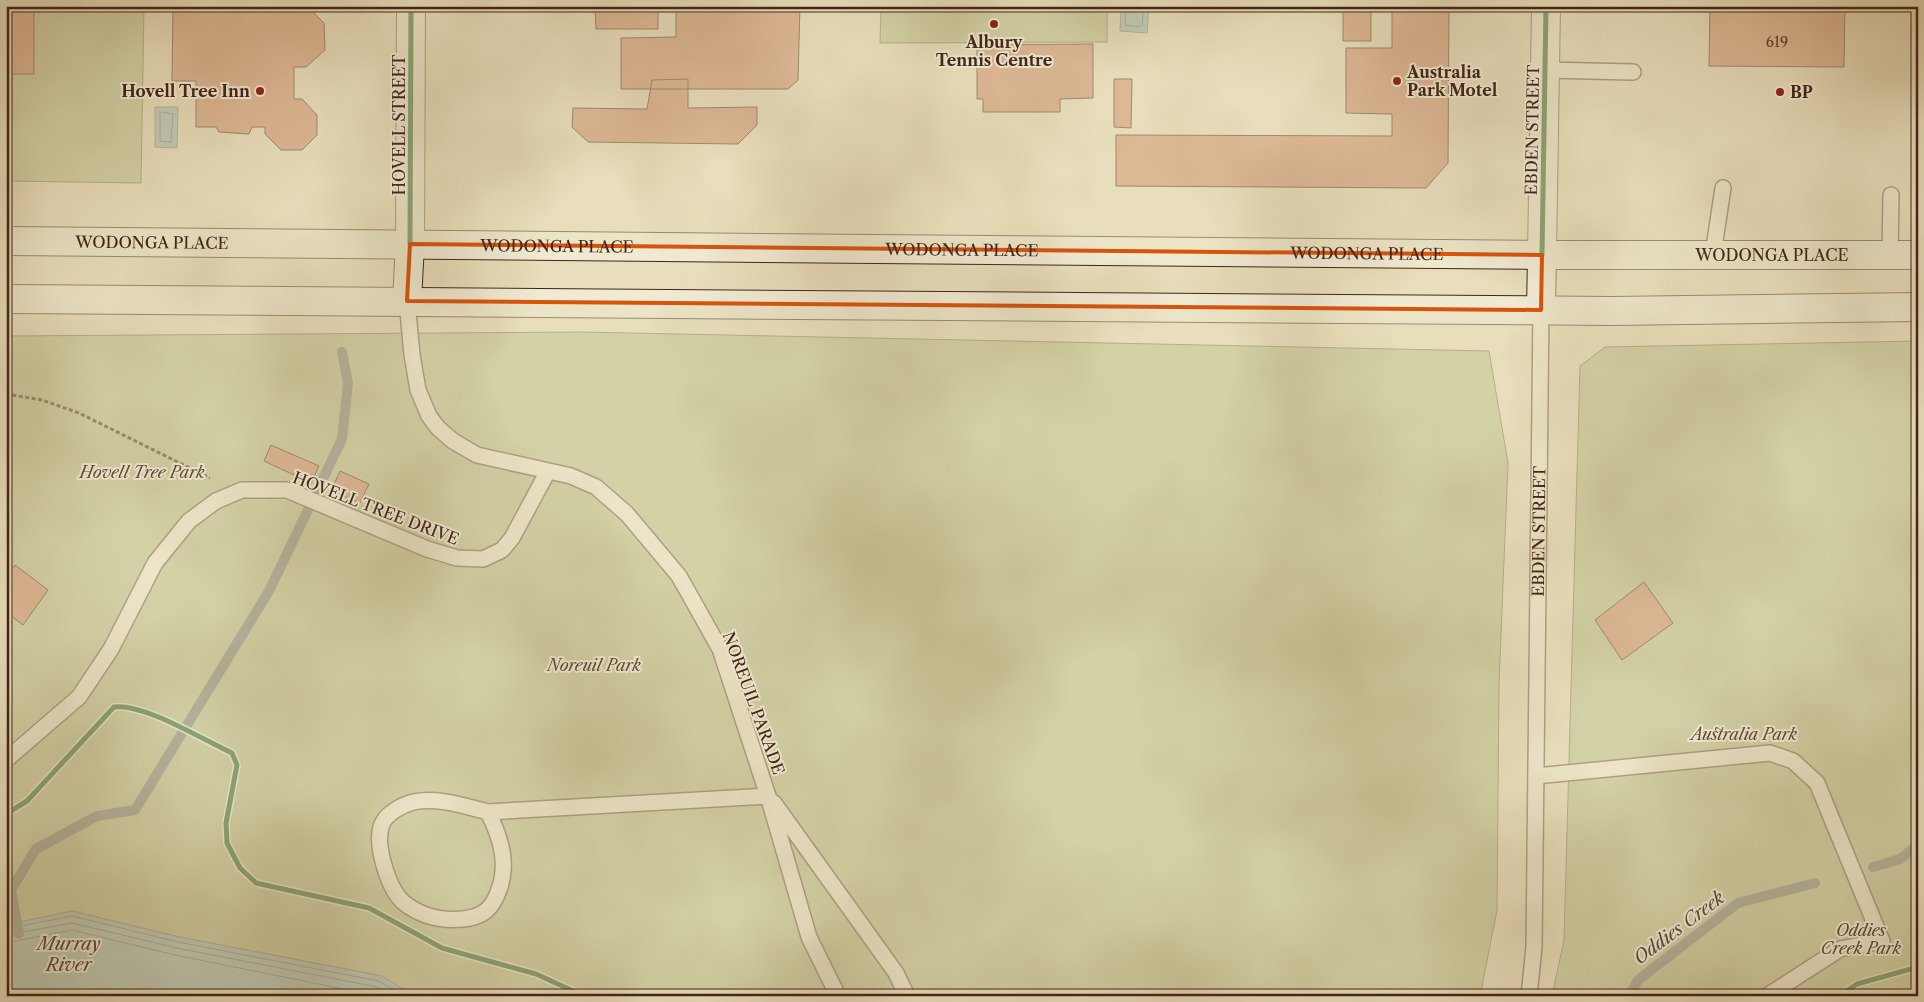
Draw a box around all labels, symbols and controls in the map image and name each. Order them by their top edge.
marker: Albury Tennis Centre [988,18,1000,30]
place label: Albury Tennis Centre [936,32,1053,70]
house number: 619 [1766,33,1788,51]
street label: HOVELL STREET [389,54,409,196]
place label: Australia Park Motel [1406,62,1498,100]
street label: EBDEN STREET [1521,64,1543,196]
marker: Australia Park Motel [1391,75,1403,87]
place label: Hovell Tree Inn [121,81,250,101]
place label: BP [1790,82,1813,102]
marker: Hovell Tree Inn [254,85,266,97]
marker: BP [1774,86,1786,98]
street label: WODONGA PLACE [74,232,229,253]
street label: WODONGA PLACE [479,235,634,257]
street label: WODONGA PLACE [884,239,1039,260]
street label: WODONGA PLACE [1289,243,1444,264]
street label: WODONGA PLACE [1694,245,1849,265]
park label: Hovell Tree Park [78,462,205,482]
street label: EBDEN STREET [1528,466,1549,597]
street label: HOVELL TREE DRIVE [290,467,462,549]
street label: NOREUIL PARADE [719,629,789,777]
park label: Noreuil Park [545,655,641,675]
park label: Australia Park [1688,724,1798,744]
water label: Oddies Creek [1629,886,1729,969]
park label: Oddies Creek Park [1821,920,1902,958]
water label: Murray River [36,933,100,976]

